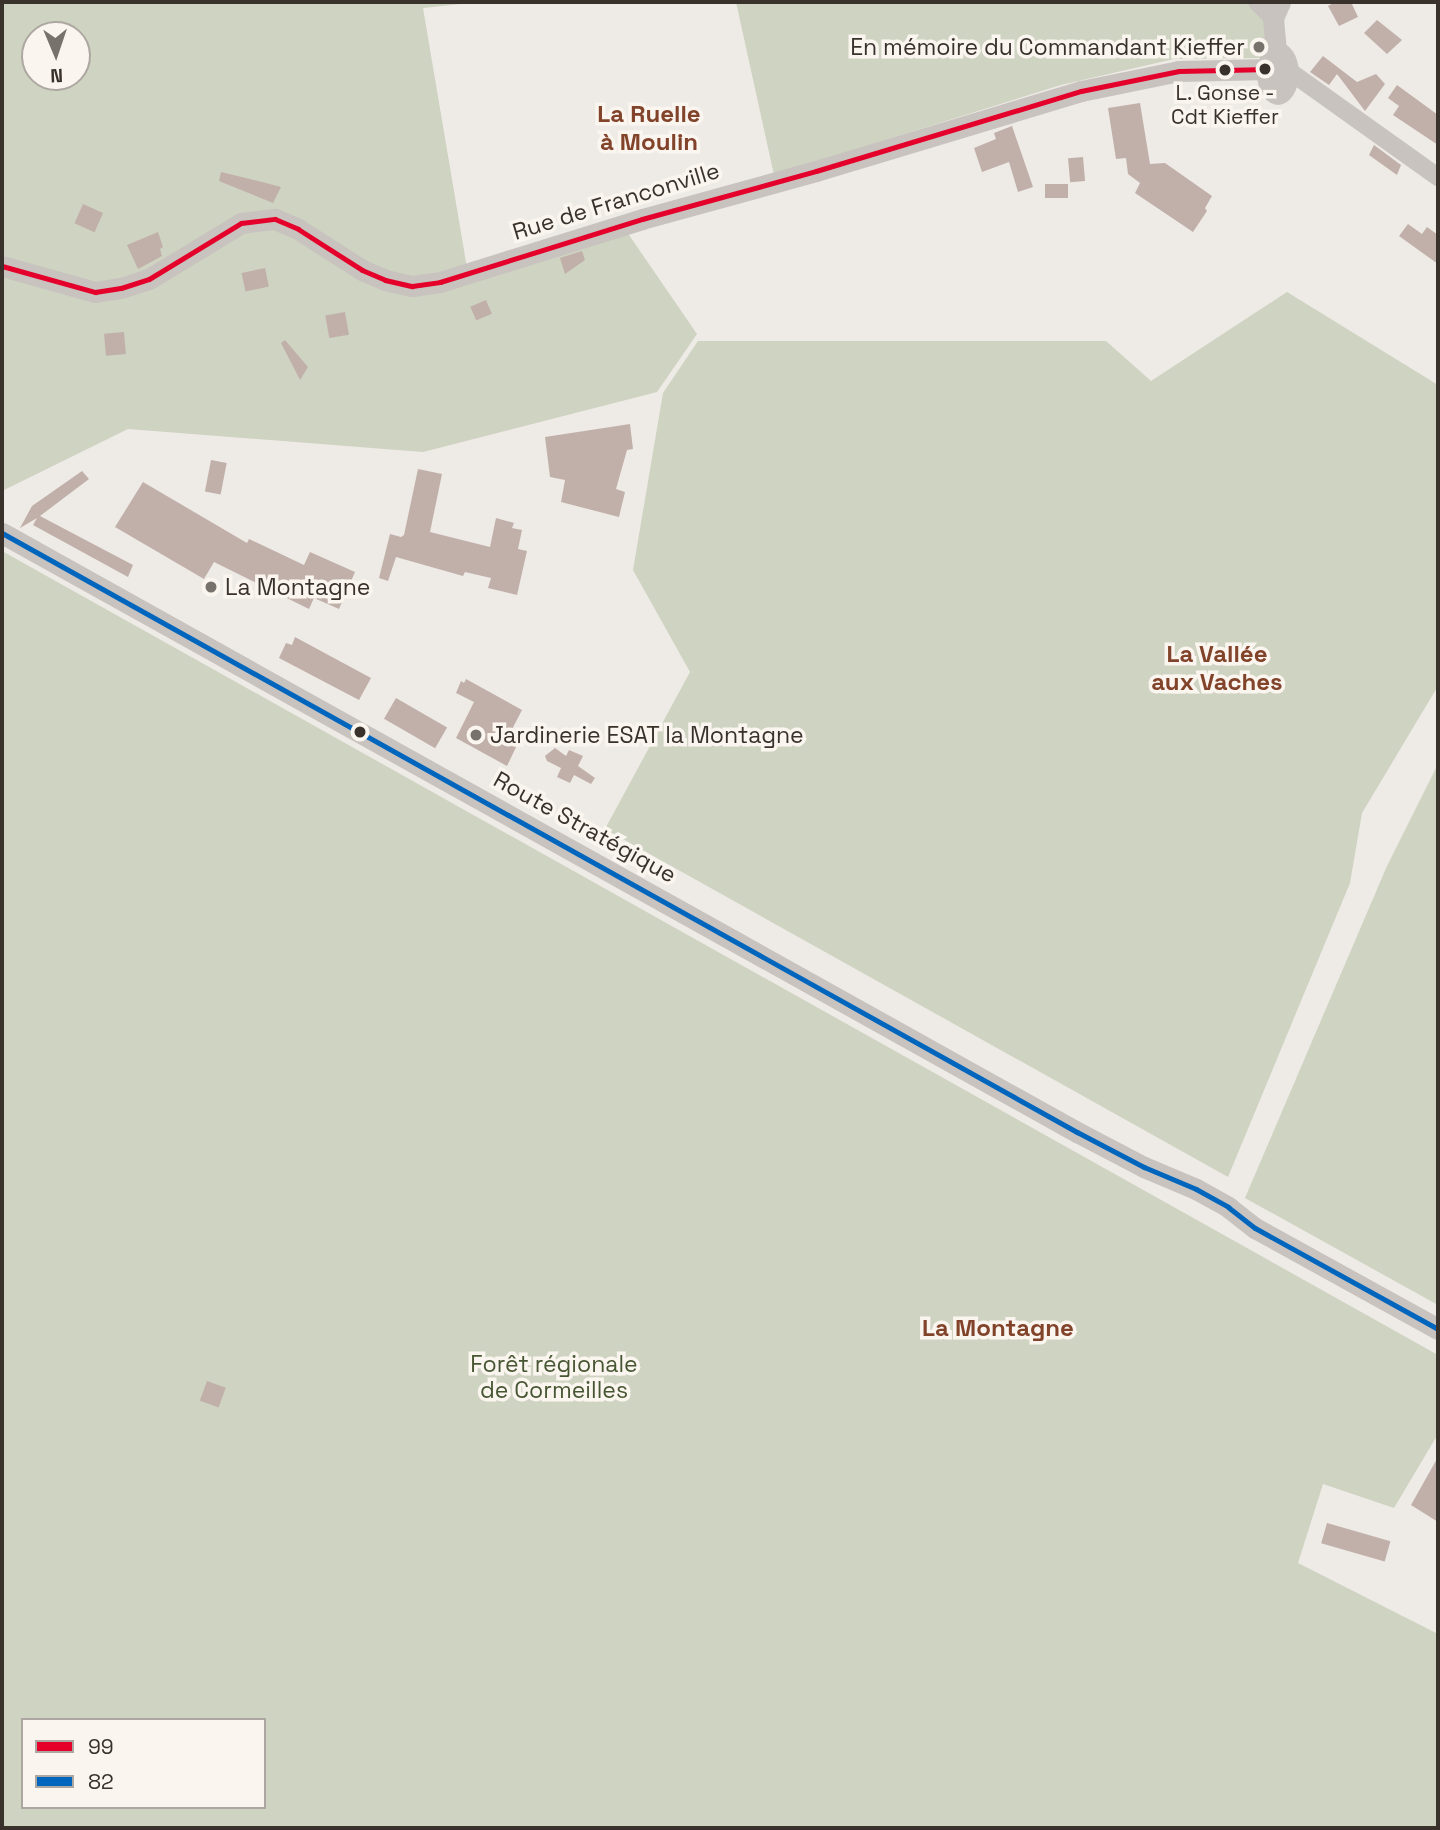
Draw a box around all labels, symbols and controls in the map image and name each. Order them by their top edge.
north arrow [21,21,91,91]
place label: En mémoire du Commandant Kieffer [850,33,1245,61]
marker: En mémoire du Commandant Kieffer [1251,39,1267,55]
unlabelled marker [1258,62,1272,76]
text: N [50,63,63,88]
marker: L. Gonse - Cdt Kieffer [1218,63,1232,77]
place label: L. Gonse - Cdt Kieffer [1171,80,1279,130]
district label: La Ruelle à Moulin [597,100,701,156]
street label: Rue de Franconville [509,156,723,246]
place label: La Montagne [225,573,370,601]
marker: La Montagne [203,579,219,595]
district label: La Vallée aux Vaches [1151,640,1283,696]
place label: Jardinerie ESAT la Montagne [490,721,804,749]
unlabelled marker [353,725,367,739]
marker: Jardinerie ESAT la Montagne [468,727,484,743]
street label: Route Stratégique [489,765,681,889]
district label: La Montagne [922,1314,1074,1342]
park label: Forêt régionale de Cormeilles [470,1350,638,1404]
legend [21,1718,266,1809]
text: 99 [88,1733,114,1760]
text: 82 [88,1768,114,1795]

